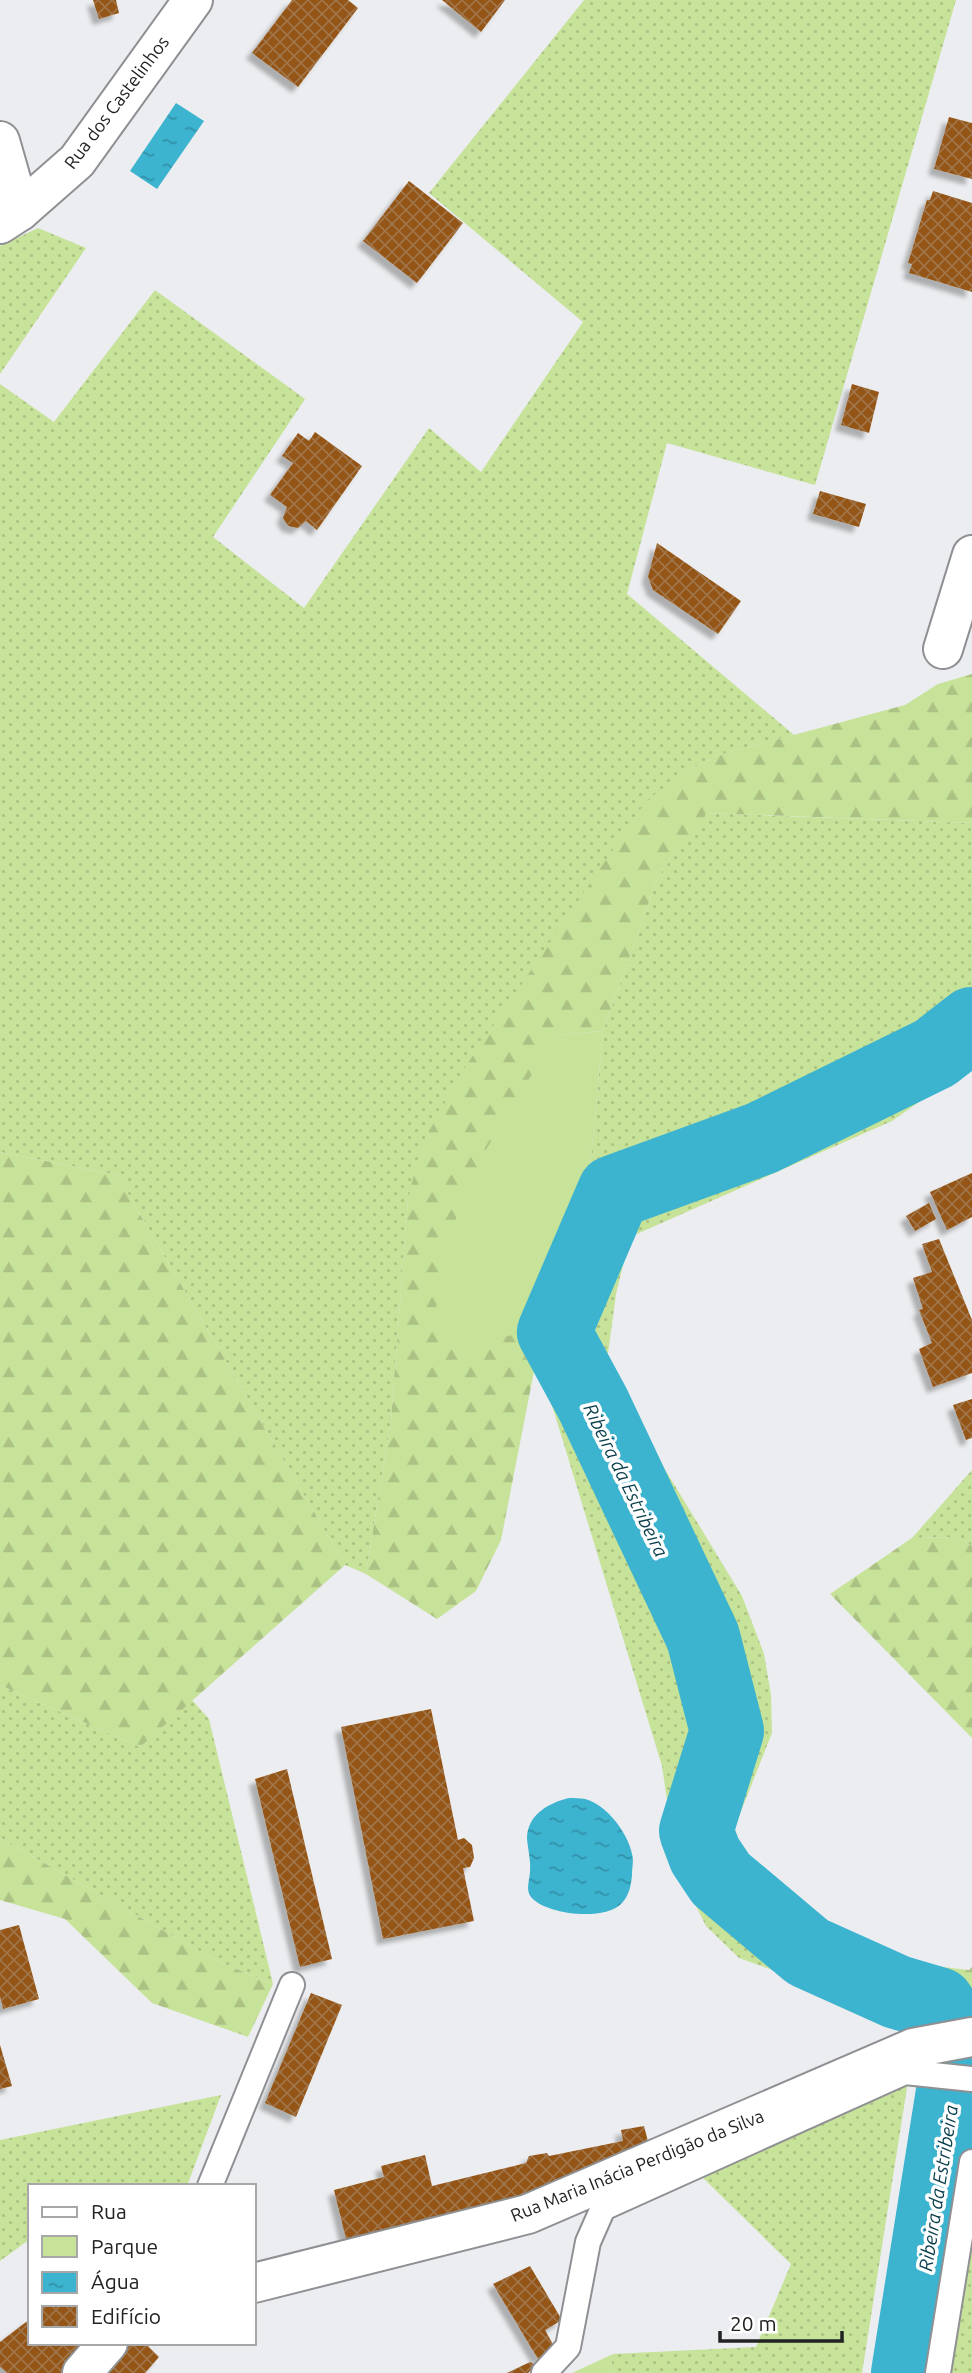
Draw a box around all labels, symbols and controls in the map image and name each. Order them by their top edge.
street label: Rua dos Castelinhos [60,32,173,172]
water label: Ribeira da Estribeira [579,1400,673,1560]
water label: Ribeira da Estribeira [914,2103,962,2273]
street label: Rua Maria Inácia Perdigão da Silva [507,2105,767,2225]
legend [28,2184,256,2345]
text: Rua [91,2199,127,2223]
text: Parque [91,2234,158,2258]
text: Água [91,2269,140,2293]
scale bar [720,2300,842,2344]
text: Edifício [91,2304,161,2328]
text: 20 m [730,2311,777,2335]

